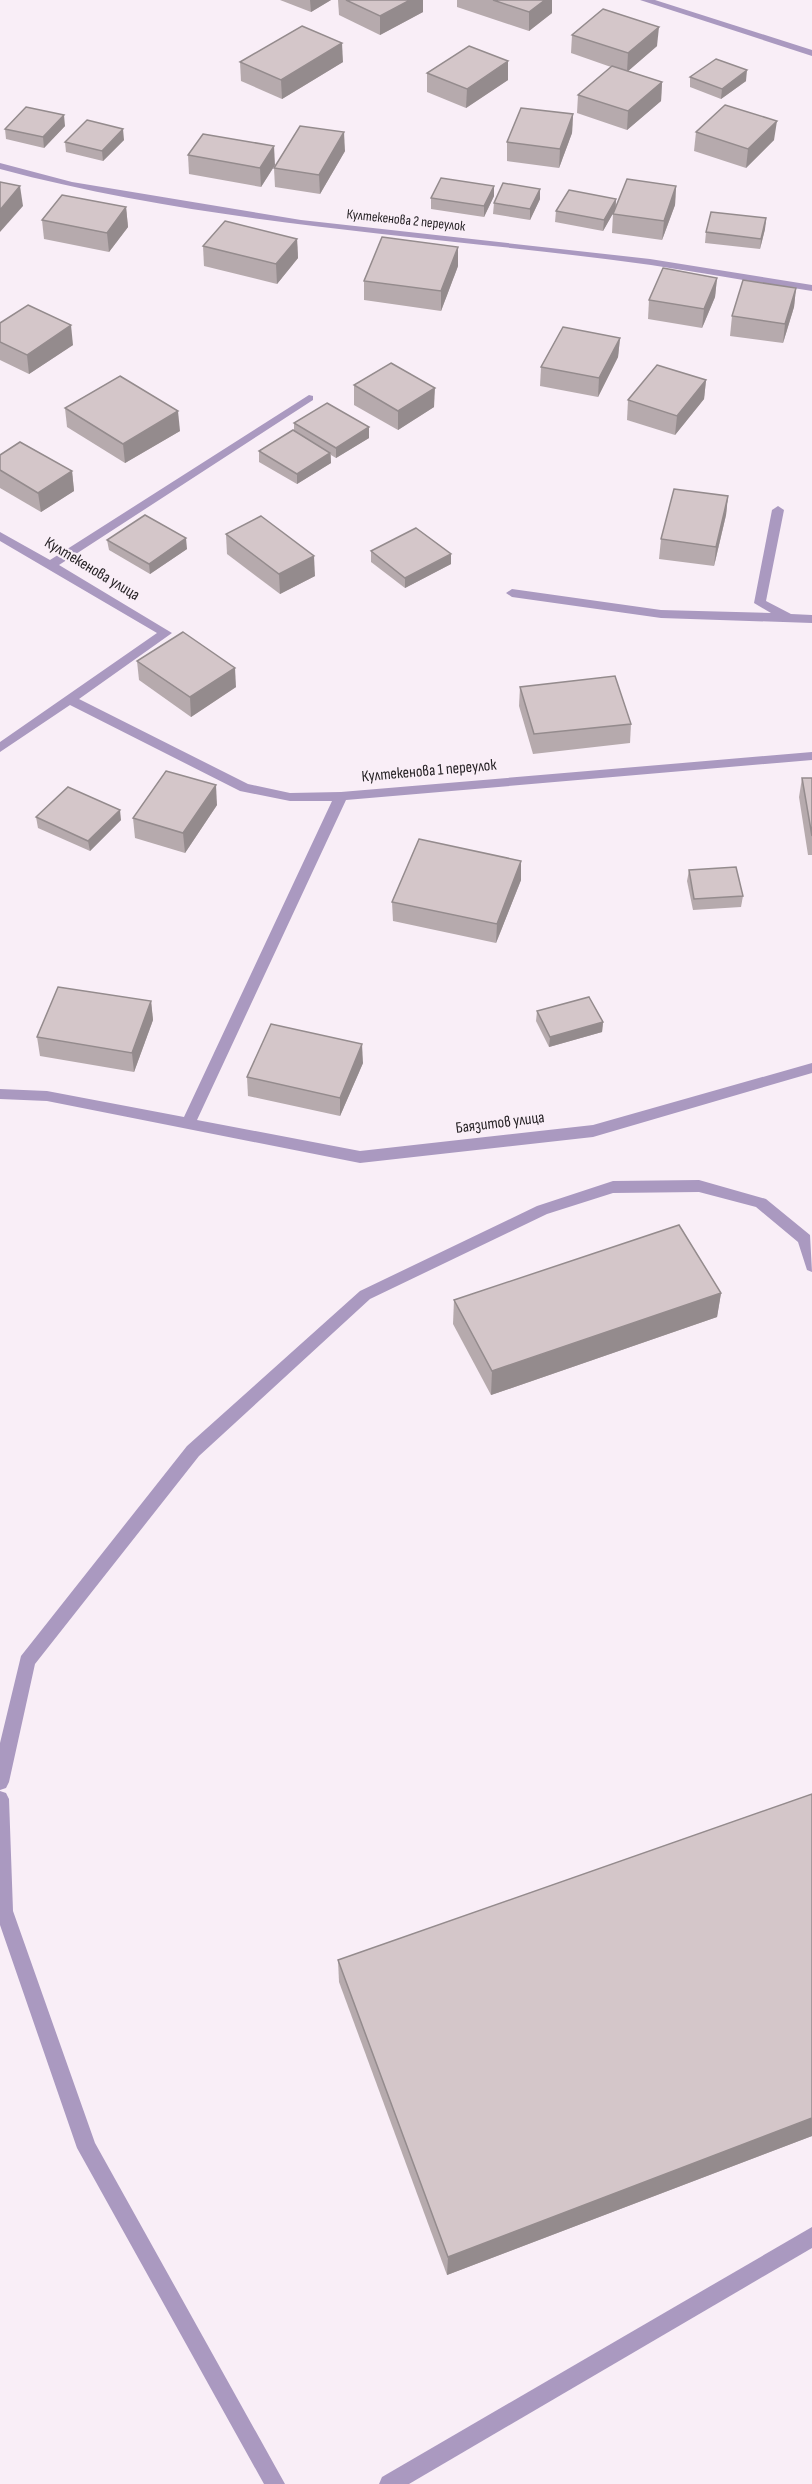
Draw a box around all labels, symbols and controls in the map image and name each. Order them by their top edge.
street label: Култекенова 2 переулок [346,205,467,235]
street label: Култекенова улица [41,533,143,605]
street label: Култекенова 1 переулок [361,756,498,786]
street label: Баязитов улица [455,1108,545,1138]

